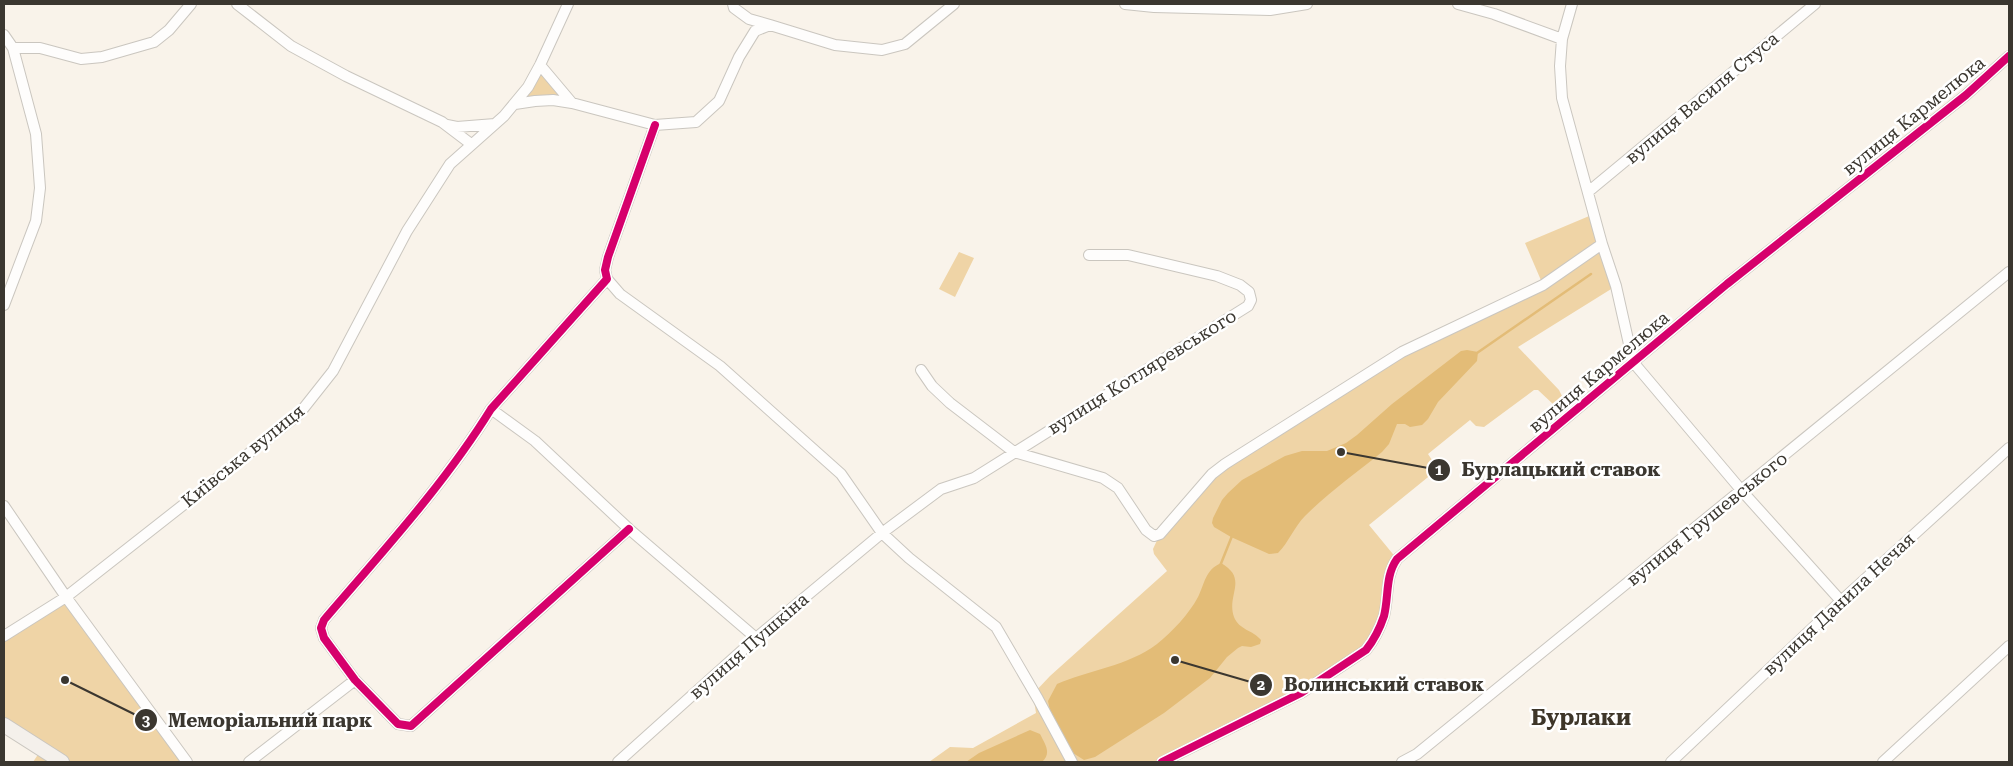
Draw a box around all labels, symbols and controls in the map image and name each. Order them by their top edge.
street label: вулиця Василя Стуса [1621,27,1783,168]
street label: вулиця Кармелюка [1838,52,1989,179]
street label: вулиця Котляревського [1043,305,1240,438]
street label: вулиця Кармелюка [1524,307,1673,436]
street label: Київська вулиця [177,400,308,511]
street label: вулиця Грушевського [1622,447,1791,590]
callout: Бурлацький ставок [1426,453,1670,487]
text: Бурлацький ставок [1462,458,1660,481]
text: 1 [1435,461,1444,479]
street label: вулиця Данила Нечая [1759,528,1919,679]
street label: вулиця Пушкіна [685,588,813,703]
callout: Волинський ставок [1248,668,1494,702]
text: Волинський ставок [1284,673,1484,696]
text: 2 [1257,676,1265,694]
callout: Меморіальний парк [133,703,382,737]
district label: Бурлаки [1531,705,1631,730]
text: Меморіальний парк [168,709,372,732]
text: 3 [142,712,151,730]

